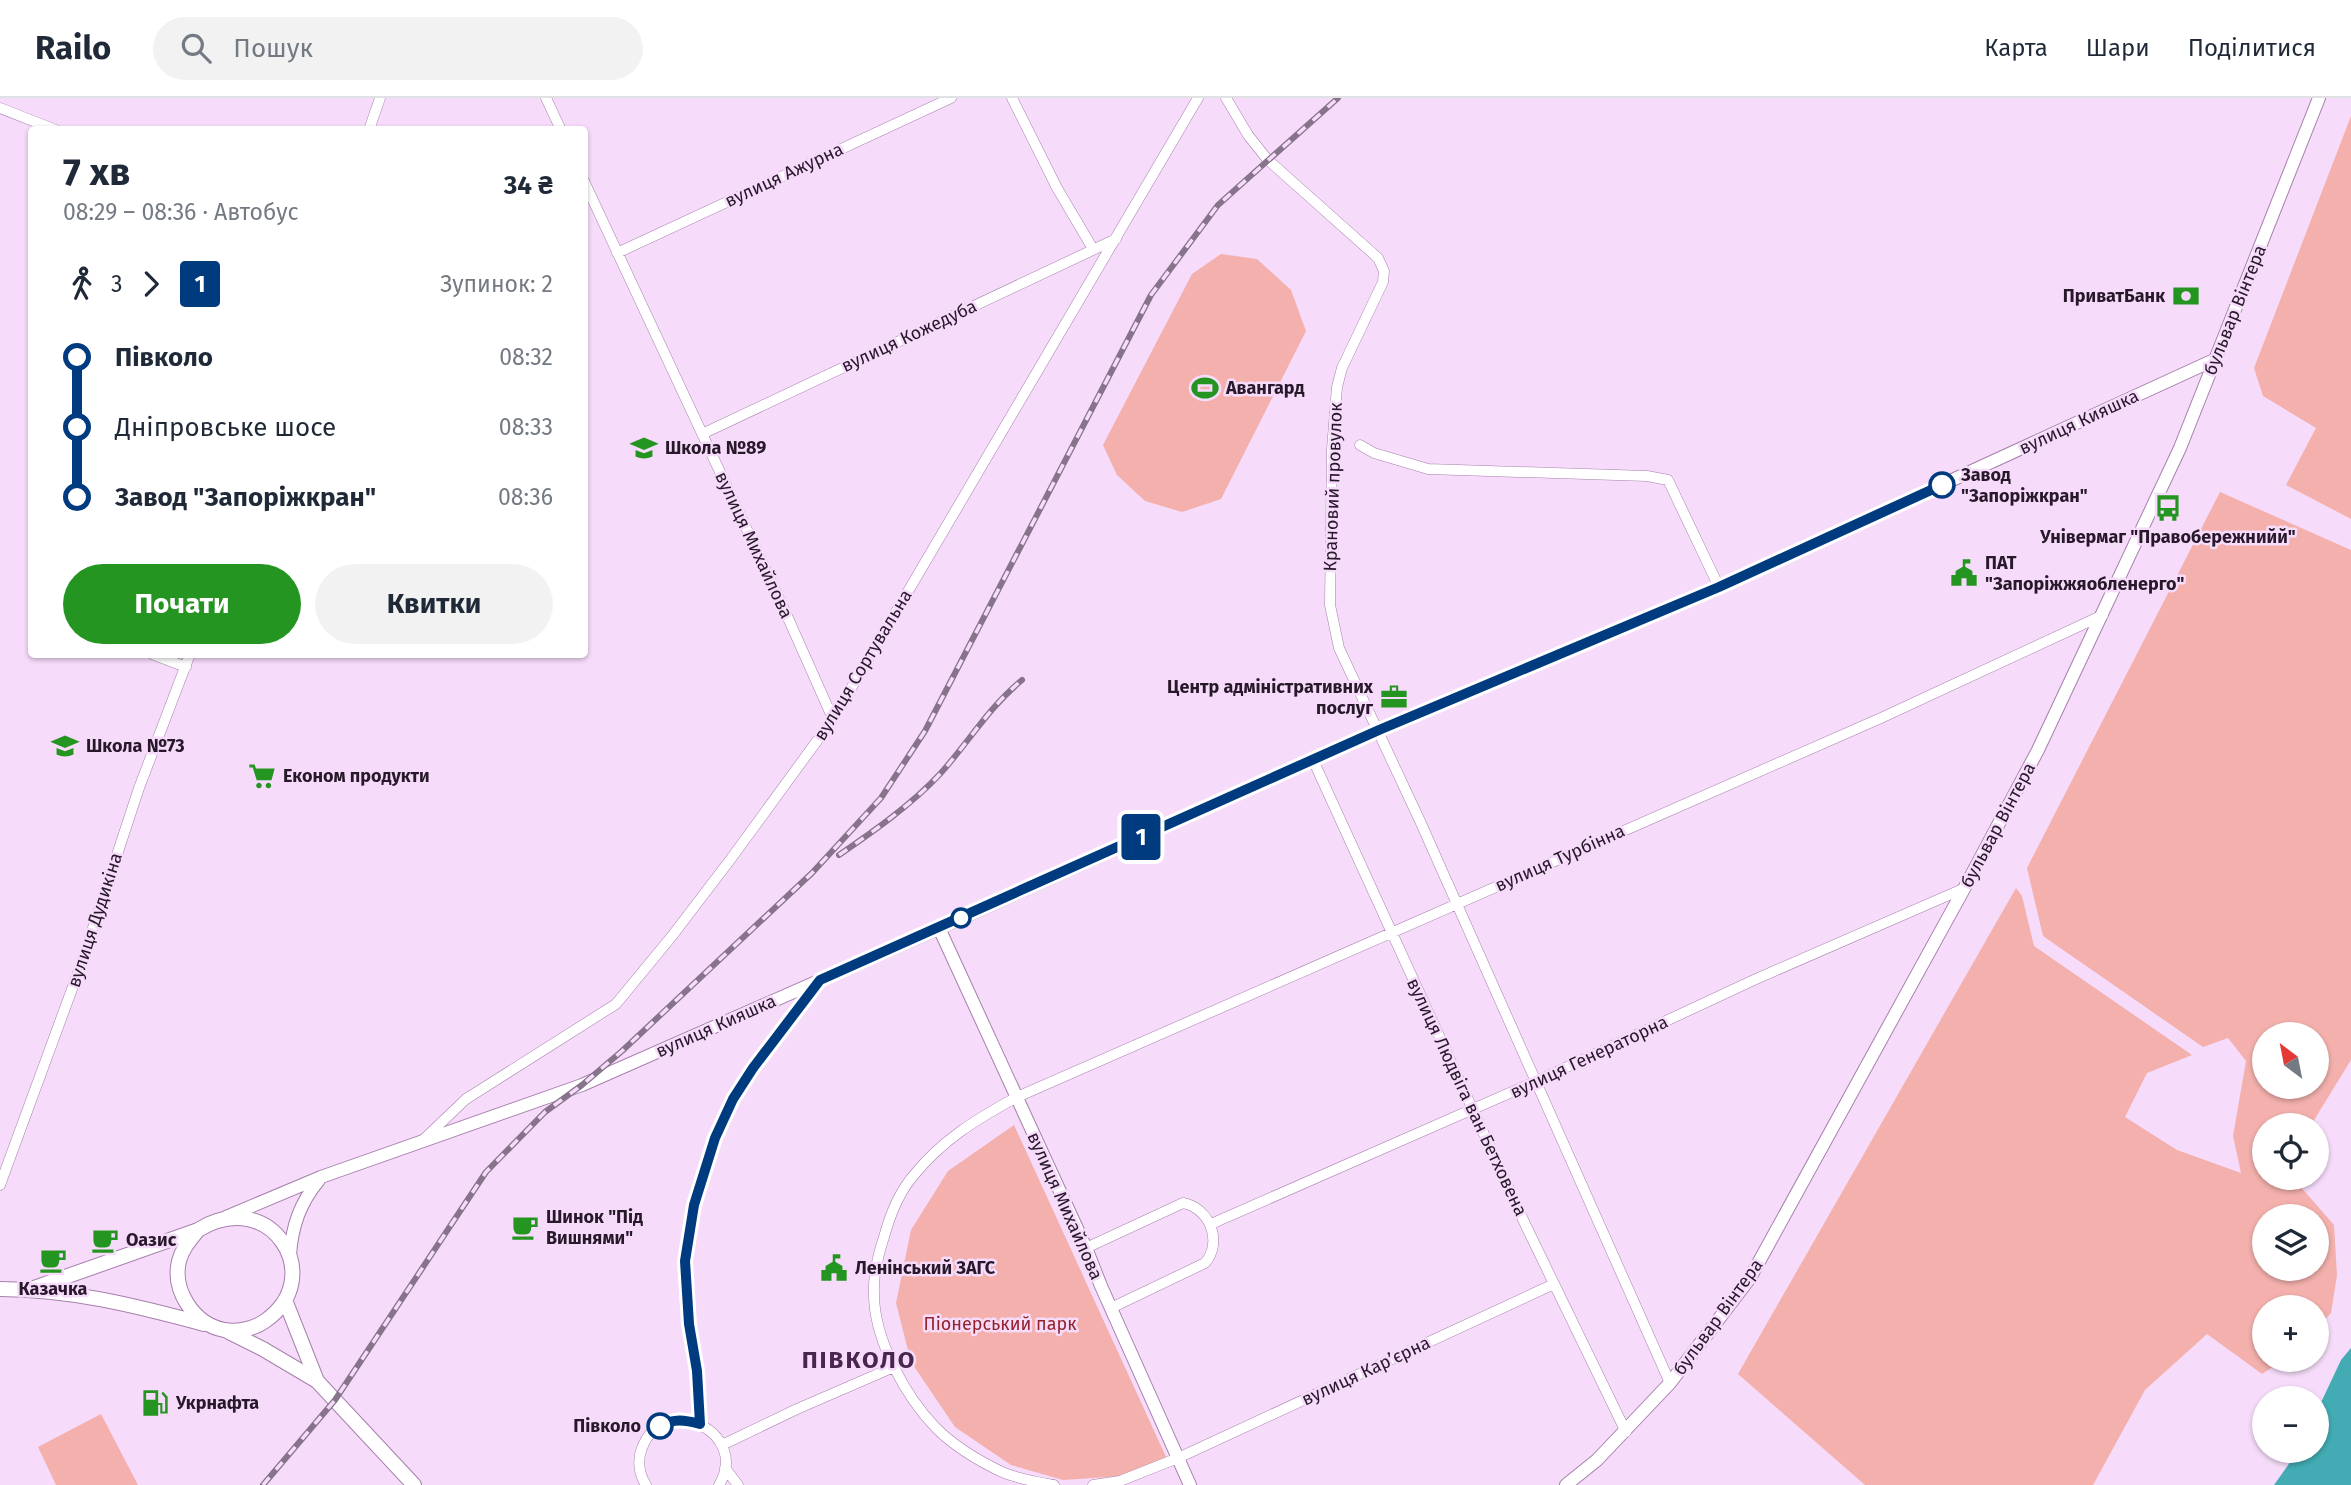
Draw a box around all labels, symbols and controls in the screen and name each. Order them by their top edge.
search box [153,17,643,80]
text: Railo [35,28,111,68]
icon: search [177,29,215,67]
text: Пошук [233,33,313,64]
text: Карта [1984,34,2048,62]
text: Шари [2086,34,2150,62]
text: Поділитися [2188,34,2316,62]
street label: вулиця Ажурна [721,138,847,212]
text: 7 хв [63,149,130,195]
text: 34 ₴ [504,170,553,201]
text: 08:29 – 08:36 · Автобус [63,198,298,226]
street label: бульвар Вінтера [2199,242,2271,378]
icon: walk [63,265,101,303]
icon: forward [132,265,170,303]
text: 3 [111,270,122,298]
text: 1 [194,270,206,298]
text: Зупинок: 2 [440,270,553,298]
bank icon: ПриватБанк [2171,281,2201,311]
place label: ПриватБанк [2063,285,2165,307]
street label: вулиця Кожедуба [838,295,980,377]
text: Півколо [115,342,213,373]
text: 08:32 [499,343,553,371]
sports icon: Авангард [1190,373,1220,403]
place label: Авангард [1225,377,1304,399]
street label: вулиця Кияшка [2016,385,2142,459]
street label: Крановий провулок [1319,401,1347,572]
text: Дніпровське шосе [115,412,336,443]
text: 08:33 [499,413,553,441]
school or university icon: Школа №89 [629,433,659,463]
place label: Школа №89 [665,437,766,459]
place label: Завод "Запоріжкран" [1960,464,2088,507]
street label: вулиця Михайлова [710,468,798,622]
marker: Завод "Запоріжкран" [1929,472,1955,498]
text: Завод "Запоріжкран" [115,482,376,513]
text: 08:36 [498,483,553,511]
bus stop icon: Універмаг "Правобережнийй" [2153,493,2183,523]
place label: Універмаг "Правобережнийй" [2039,526,2296,548]
place label: ПАТ "Запоріжжяобленерго" [1985,552,2184,595]
public building icon: ПАТ "Запоріжжяобленерго" [1949,558,1979,588]
button: Почати [63,564,301,644]
button: Квитки [315,564,553,644]
street label: вулиця Сортувальна [809,585,917,745]
place label: Центр адміністративних послуг [1167,676,1374,719]
office icon: Центр адміністративних послуг [1379,682,1409,712]
school or university icon: Школа №73 [50,731,80,761]
place label: Школа №73 [86,735,185,757]
street label: бульвар Вінтера [1956,759,2040,891]
supermarket icon: Економ продукти [247,761,277,791]
place label: Економ продукти [283,765,430,787]
line badge: 1 [1118,814,1164,860]
street label: вулиця Турбінна [1492,820,1628,896]
text: 1 [1135,823,1147,851]
street label: вулиця Дудикіна [63,850,127,990]
unlabelled marker [951,908,971,928]
street label: вулиця Людвіга ван Бетховена [1402,974,1532,1220]
street label: вулиця Кияшка [652,990,780,1062]
street label: вулиця Генераторна [1506,1011,1672,1103]
north arrow [2252,1022,2329,1099]
map controls [2252,1022,2329,1463]
button: locate [2252,1113,2329,1190]
street label: вулиця Михайлова [1023,1129,1107,1283]
button: layers [2252,1204,2329,1281]
place label: Шинок "Під Вишнями" [546,1206,643,1249]
cafe icon: Шинок "Під Вишнями" [510,1212,540,1242]
cafe icon: Оазис [90,1225,120,1255]
place label: Оазис [126,1229,177,1251]
cafe icon: Казачка [38,1245,68,1275]
public building icon: Ленінський ЗАГС [819,1253,849,1283]
street label: бульвар Вінтера [1668,1255,1768,1379]
place label: Ленінський ЗАГС [855,1257,996,1279]
place label: Казачка [19,1278,88,1300]
button: + [2252,1295,2329,1372]
park label: Піонерський парк [924,1313,1077,1335]
street label: вулиця Кар’єрна [1298,1332,1434,1410]
district label: ПІВКОЛО [802,1346,916,1374]
button: − [2252,1386,2329,1463]
fuel station icon: Укрнафта [140,1388,170,1418]
place label: Укрнафта [175,1392,259,1414]
marker: Півколо [647,1413,673,1439]
place label: Півколо [573,1415,641,1437]

